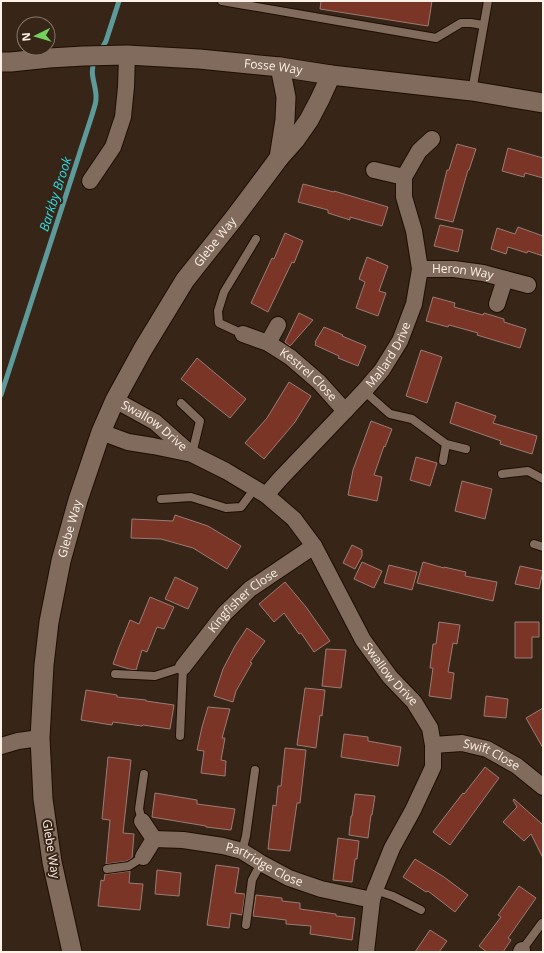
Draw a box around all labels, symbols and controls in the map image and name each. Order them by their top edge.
north arrow [16,16,56,56]
text: N [18,32,33,42]
street label: Fosse Way [243,55,305,79]
water label: Barkby Brook [34,154,76,234]
street label: Glebe Way [190,212,241,270]
street label: Heron Way [432,260,497,284]
street label: Mallard Drive [361,319,415,391]
street label: Kestrel Close [277,344,341,405]
street label: Swallow Drive [118,396,191,455]
street label: Glebe Way [53,497,86,560]
street label: Kingfisher Close [204,564,281,636]
street label: Swallow Drive [360,639,422,709]
street label: Swift Close [462,735,523,774]
street label: Glebe Way [38,818,65,881]
street label: Partridge Close [224,838,306,890]

